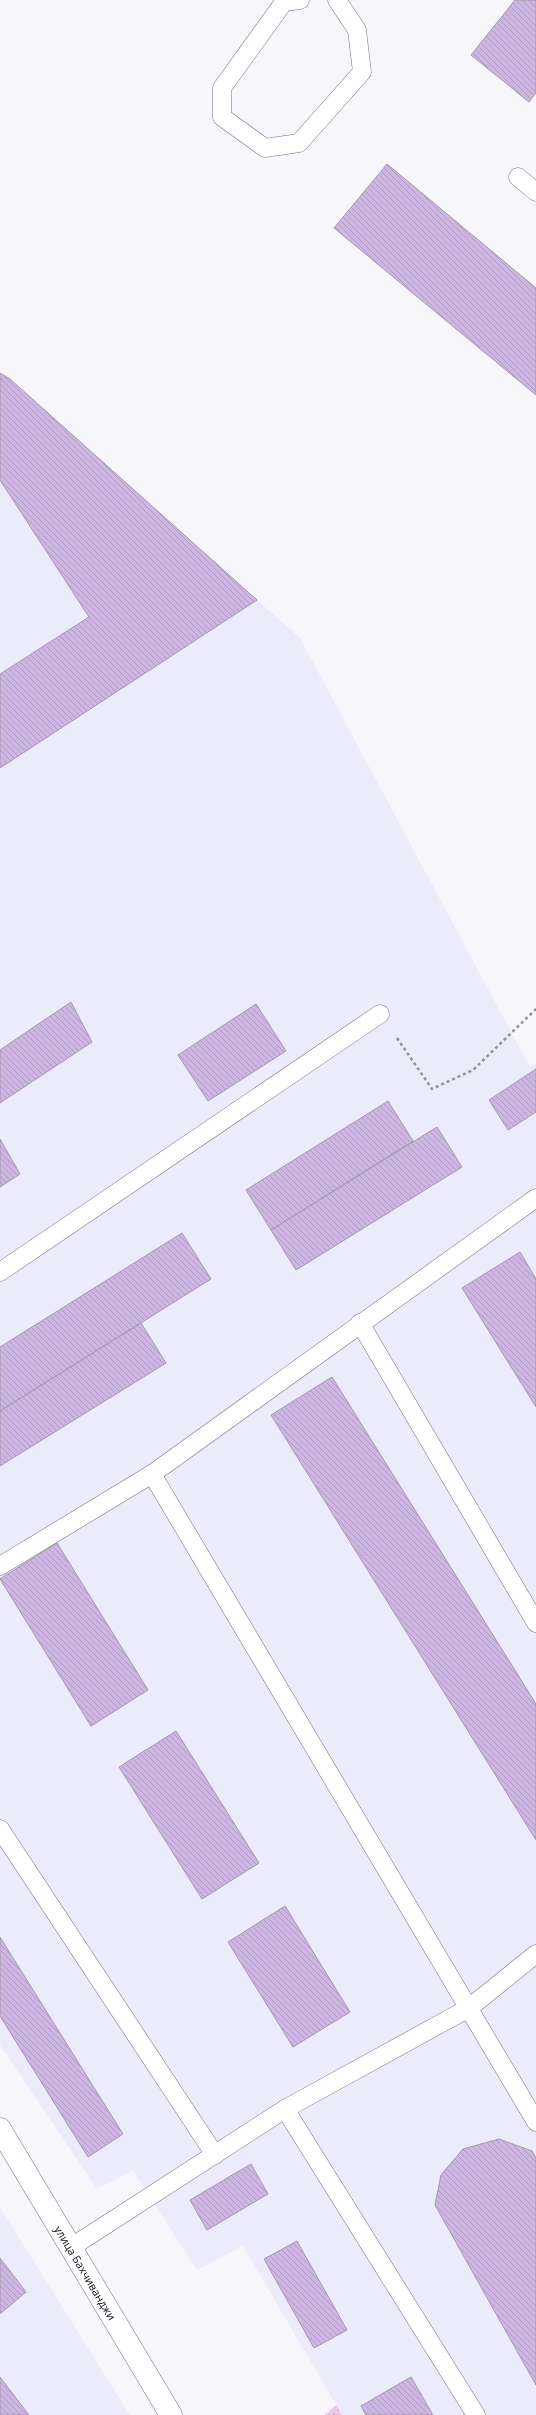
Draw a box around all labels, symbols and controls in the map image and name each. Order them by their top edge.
street label: улица Бахчиванджи [51,2223,120,2323]

